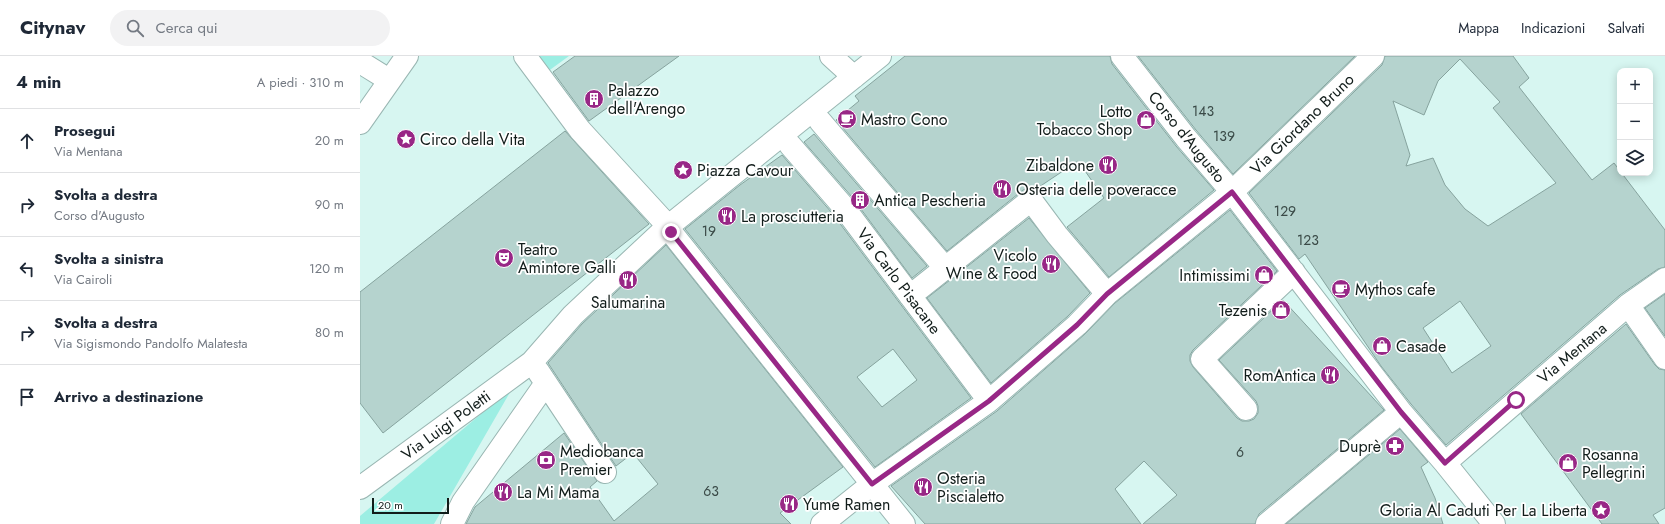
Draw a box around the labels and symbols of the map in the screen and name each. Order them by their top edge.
street label: Via Giordano Bruno [1245,68,1359,180]
place label: Palazzo dell'Arengo [608,79,685,120]
street label: Corso d'Augusto [1143,86,1231,188]
building icon: Palazzo dell'Arengo [583,88,605,110]
place label: Lotto Tobacco Shop [1037,100,1132,141]
house number: 143 [1192,101,1214,121]
cafe icon: Mastro Cono [836,108,858,130]
place label: Mastro Cono [861,108,948,131]
shop icon: Lotto Tobacco Shop [1135,109,1157,131]
house number: 139 [1213,126,1235,146]
place icon: Circo della Vita [395,128,417,150]
place label: Circo della Vita [420,128,525,151]
place label: Zibaldone [1026,154,1094,177]
restaurant icon: Zibaldone [1097,154,1119,176]
place icon: Piazza Cavour [672,159,694,181]
place label: Piazza Cavour [697,159,794,182]
restaurant icon: Osteria delle poveracce [991,178,1013,200]
place label: Osteria delle poveracce [1016,178,1176,201]
building icon: Antica Pescheria [849,189,871,211]
place label: Antica Pescheria [874,189,986,212]
house number: 129 [1274,201,1296,221]
restaurant icon: La prosciutteria [716,205,738,227]
place label: La prosciutteria [741,205,844,228]
house number: 19 [702,221,716,241]
route end [662,223,680,241]
street label: Via Carlo Pisacane [851,223,947,339]
house number: 123 [1297,230,1319,250]
place label: Teatro Amintore Galli [518,238,616,279]
place label: Vicolo Wine & Food [946,244,1037,285]
theatre icon: Teatro Amintore Galli [493,247,515,269]
restaurant icon: Vicolo Wine & Food [1040,253,1062,275]
place label: Intimissimi [1179,264,1250,287]
shop icon: Intimissimi [1253,264,1275,286]
restaurant icon: Salumarina [617,269,639,291]
cafe icon: Mythos cafe [1330,278,1352,300]
place label: Mythos cafe [1355,278,1435,301]
place label: Salumarina [591,291,665,314]
place label: Tezenis [1219,299,1267,322]
shop icon: Tezenis [1270,299,1292,321]
street label: Via Mentana [1532,317,1612,389]
shop icon: Casade [1371,335,1393,357]
place label: Casade [1396,335,1446,358]
place label: RomAntica [1244,364,1316,387]
restaurant icon: RomAntica [1319,364,1341,386]
street label: Via Luigi Poletti [397,385,495,465]
route start [1507,391,1525,409]
place label: Duprè [1339,435,1381,458]
pharmacy icon: Duprè [1384,435,1406,457]
place label: Mediobanca Premier [560,440,644,481]
house number: 6 [1236,442,1244,462]
place label: Rosanna Pellegrini [1582,443,1645,484]
bank icon: Mediobanca Premier [535,449,557,471]
shop icon: Rosanna Pellegrini [1557,452,1579,474]
place label: Osteria Piscialetto [937,467,1004,508]
restaurant icon: Osteria Piscialetto [912,476,934,498]
restaurant icon: La Mi Mama [492,481,514,503]
place label: La Mi Mama [517,481,599,504]
house number: 63 [703,481,719,501]
restaurant icon: Yume Ramen [778,493,800,515]
place label: Yume Ramen [803,493,890,516]
scale bar [372,496,449,515]
place label: Gloria Al Caduti Per La Liberta [1380,499,1587,522]
place icon: Gloria Al Caduti Per La Liberta [1590,499,1612,521]

